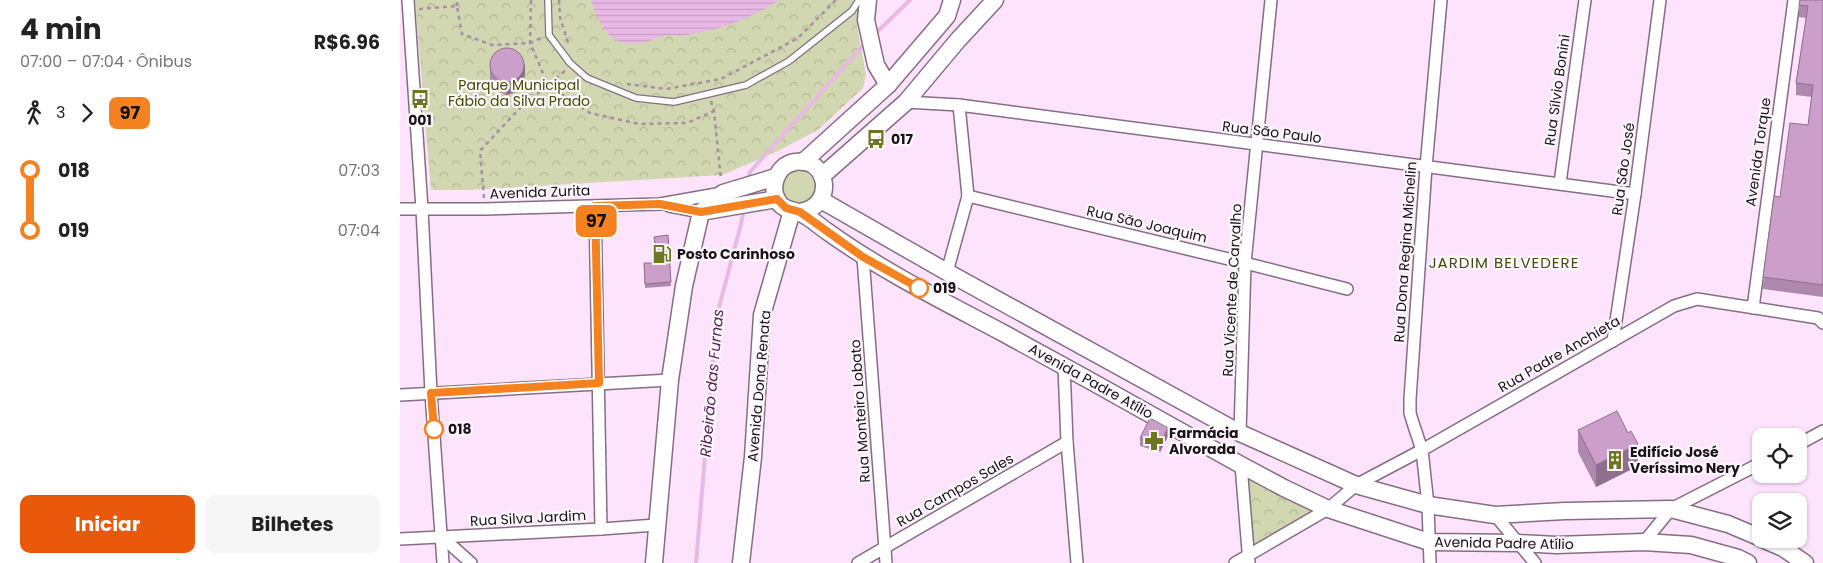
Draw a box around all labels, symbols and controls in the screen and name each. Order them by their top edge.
text: 4 min [20,10,102,49]
text: R$6.96 [314,29,380,56]
street label: Rua Sílvio Bonini [1539,33,1575,147]
text: 07:00 – 07:04 · Ônibus [20,50,192,73]
park label: Parque Municipal Fábio da Silva Prado [448,75,590,111]
bus stop icon: 001 [409,88,431,110]
street label: Avenida Torque [1740,96,1776,208]
icon: walk [20,99,48,127]
icon: forward [73,99,101,127]
text: 97 [119,100,140,125]
text: 3 [56,101,65,124]
place label: 001 [408,110,432,130]
street label: Rua São Paulo [1221,116,1323,148]
street label: Rua São José [1607,121,1639,217]
bus stop icon: 017 [865,128,887,150]
place label: 017 [891,129,913,149]
text: 018 [58,157,90,184]
text: 07:03 [338,159,380,182]
street label: Rua Dona Regina Michelin [1389,161,1421,343]
street label: Avenida Zurita [489,180,591,204]
street label: Rua São Joaquim [1085,200,1209,248]
street label: Rua Vicente de Carvalho [1217,203,1247,377]
line badge: 97 [574,205,618,237]
text: 97 [586,208,606,233]
text: 019 [58,217,89,244]
text: 07:04 [338,219,380,242]
fuel station icon: Posto Carinhoso [651,243,673,265]
place label: Posto Carinhoso [677,244,795,264]
district label: JARDIM BELVEDERE [1429,252,1579,273]
marker: 019 [909,278,929,298]
place label: 019 [933,278,956,298]
water label: Ribeirão das Furnas [695,308,728,458]
street label: Avenida Dona Renata [742,309,776,463]
street label: Rua Padre Anchieta [1494,311,1624,397]
street label: Avenida Padre Atílio [1025,338,1157,424]
street label: Rua Monteiro Lobato [845,339,875,483]
marker: 018 [424,419,444,439]
place label: 018 [448,419,471,439]
place label: Farmácia Alvorada [1169,423,1239,459]
map controls [1752,428,1807,548]
button: locate [1752,428,1807,483]
pharmacy icon: Farmácia Alvorada [1143,430,1165,452]
place label: Edifício José Veríssimo Nery [1630,442,1740,478]
street label: Rua Campos Sales [893,448,1017,532]
building icon: Edifício José Veríssimo Nery [1604,449,1626,471]
button: layers [1752,493,1807,548]
button: Iniciar [20,495,195,553]
button: Bilhetes [205,495,380,553]
street label: Rua Silva Jardim [469,505,587,531]
street label: Avenida Padre Atílio [1434,532,1574,554]

